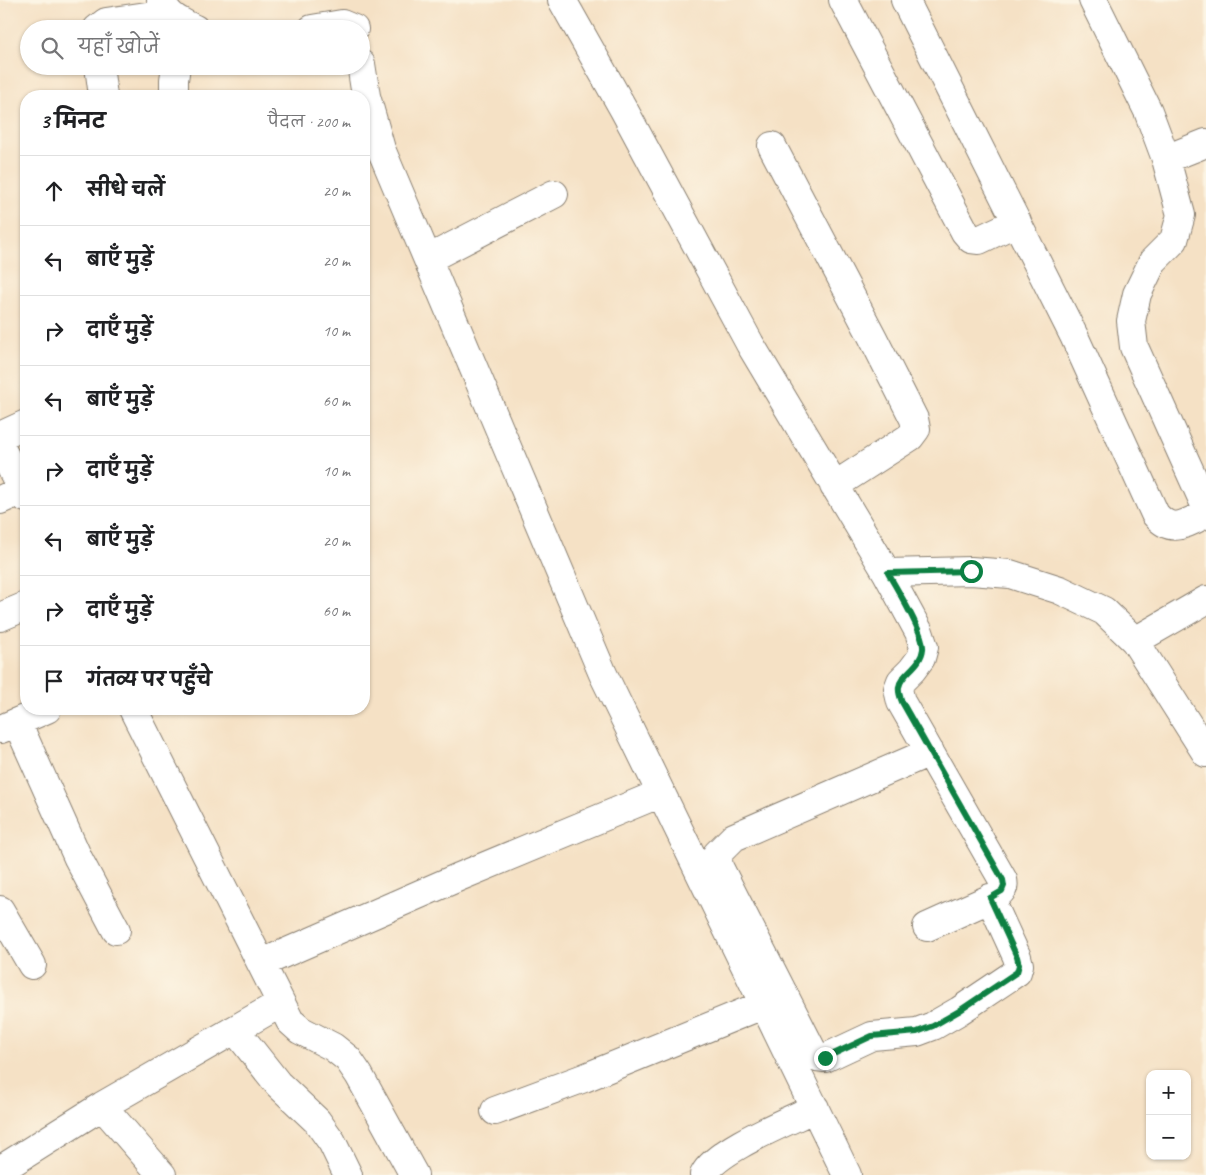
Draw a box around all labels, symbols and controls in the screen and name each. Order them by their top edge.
search box [20,20,370,75]
icon: search [38,34,66,62]
text: यहाँ खोजें [78,35,159,59]
text: 3 मिनट [40,108,106,134]
text: पैदल · 200 m [268,112,350,132]
icon: ahead [40,177,68,205]
text: सीधे चलें [87,178,165,202]
text: 20 m [323,181,350,201]
icon: left [40,247,68,275]
text: बाएँ मुड़ें [87,248,153,272]
text: 20 m [323,251,350,271]
icon: right [40,317,68,345]
text: दाएँ मुड़ें [87,318,153,342]
text: 10 m [323,321,350,341]
icon: left [40,387,68,415]
text: बाएँ मुड़ें [87,388,153,412]
text: 60 m [323,391,350,411]
icon: right [40,457,68,485]
text: दाएँ मुड़ें [87,458,153,482]
text: 10 m [323,461,350,481]
icon: left [40,527,68,555]
text: बाएँ मुड़ें [87,528,153,552]
text: 20 m [323,531,350,551]
route start [960,560,983,583]
icon: right [40,597,68,625]
text: दाएँ मुड़ें [87,598,153,622]
text: 60 m [323,601,350,621]
icon: arrive [40,667,68,695]
text: गंतव्य पर पहुँचे [87,668,212,692]
route end [814,1047,837,1070]
map controls [1146,1070,1191,1160]
button: + [1146,1070,1191,1115]
button: − [1146,1115,1191,1160]

